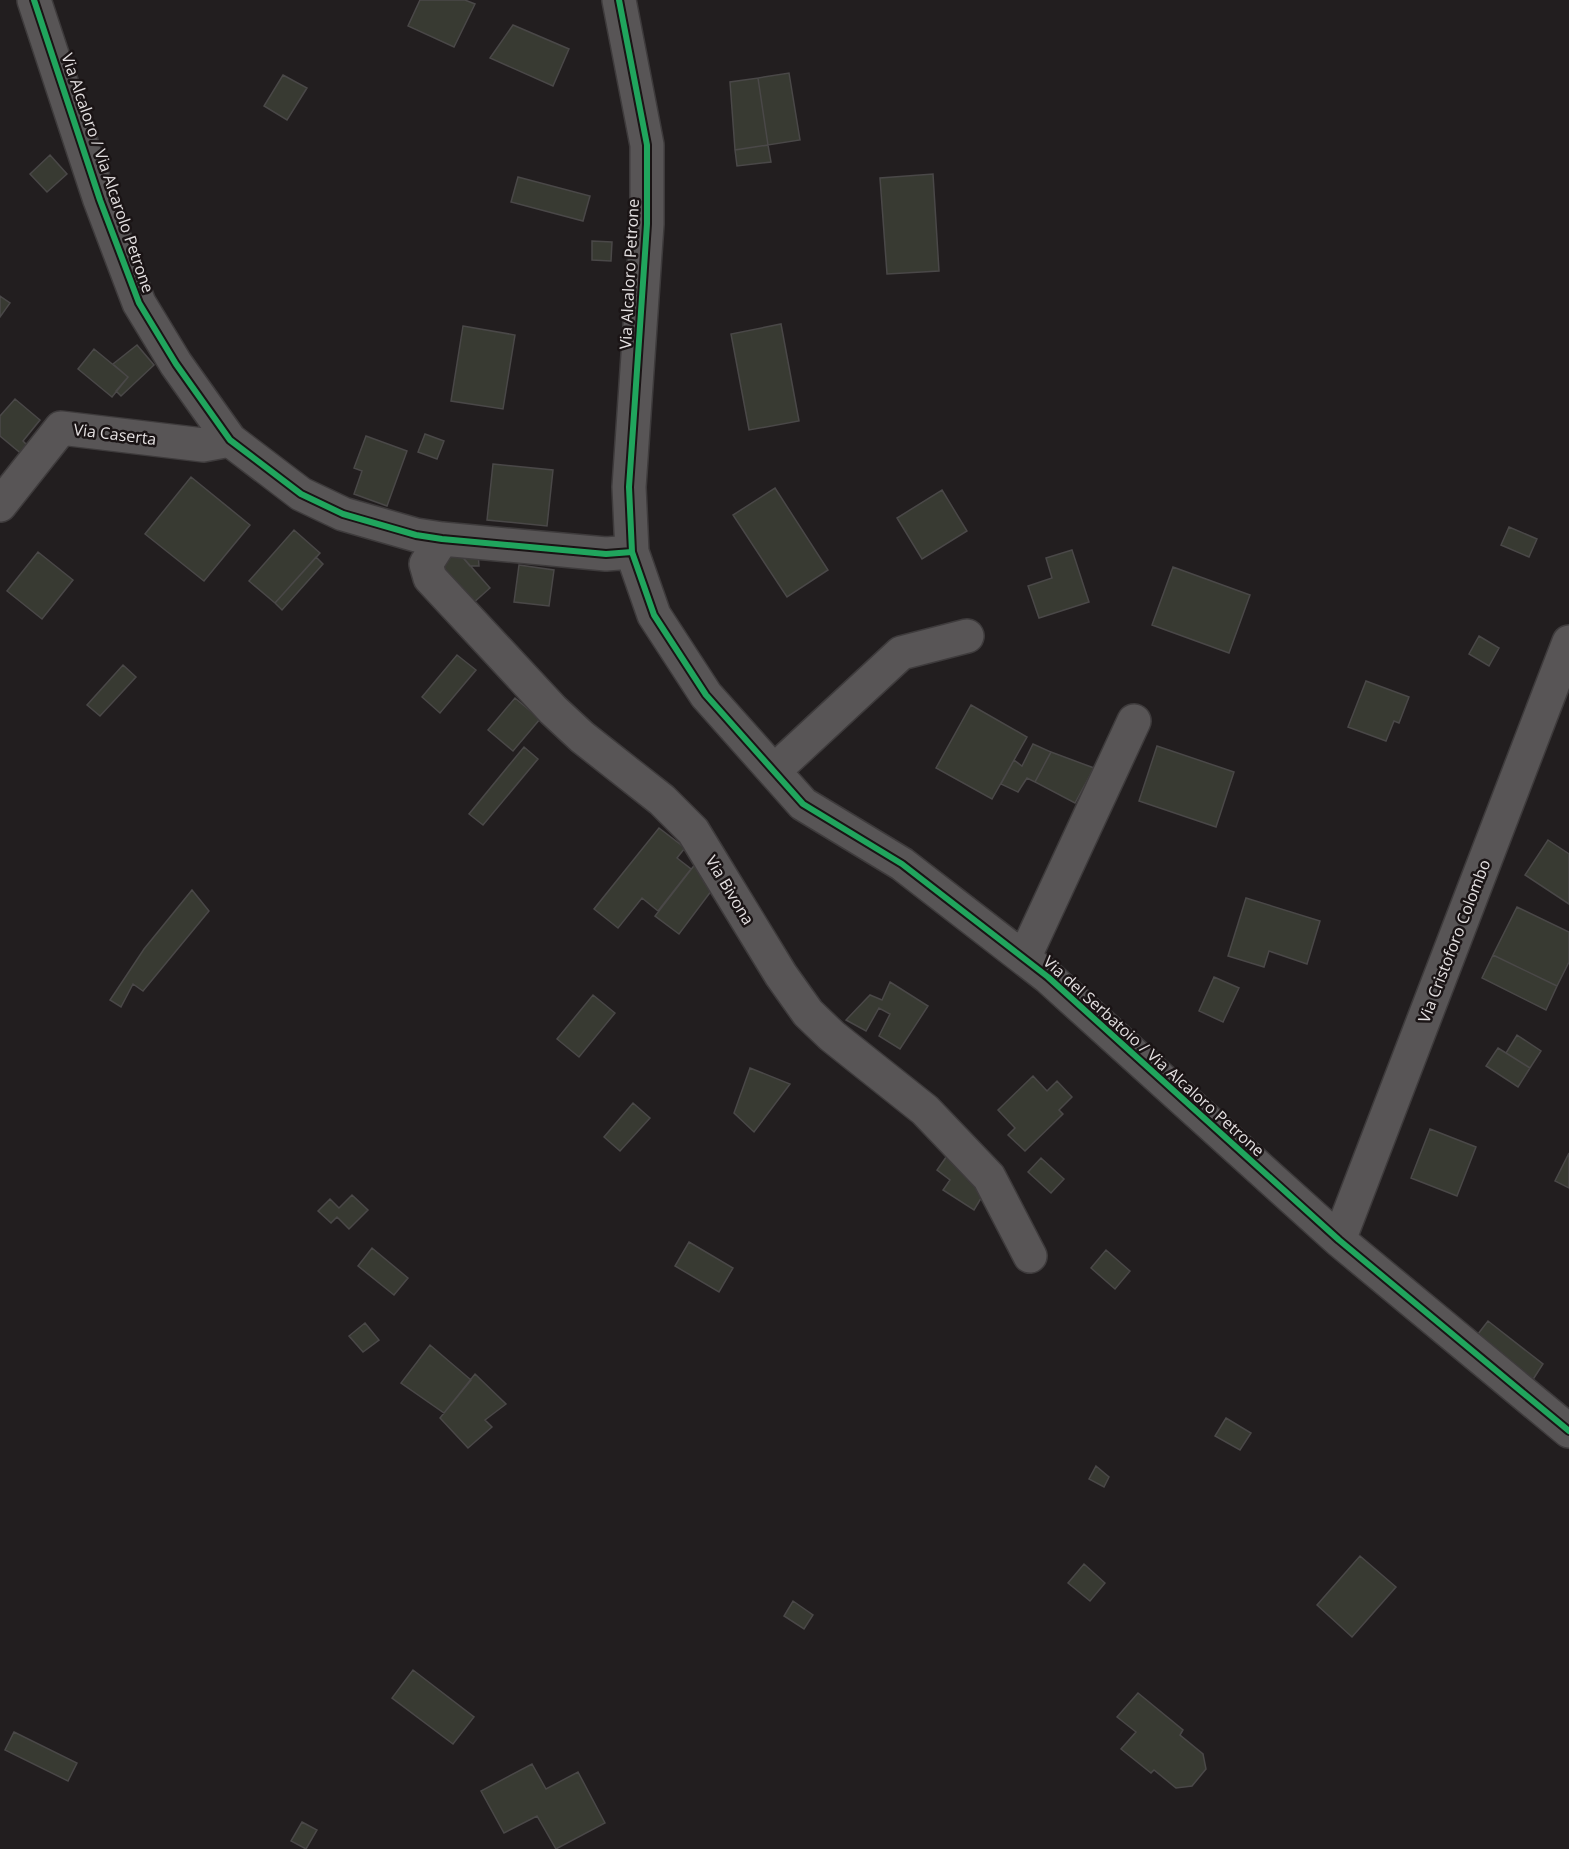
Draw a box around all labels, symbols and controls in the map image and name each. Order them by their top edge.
street label: Via Alcaloro / Via Alcarolo Petrone [57,50,159,296]
street label: Via Alcaloro Petrone [614,198,644,350]
street label: Via Caserta [72,418,158,450]
street label: Via Bivona [701,851,759,929]
street label: Via Cristoforo Colombo [1413,856,1495,1026]
street label: Via del Serbatoio / Via Alcaloro Petrone [1039,951,1269,1161]

